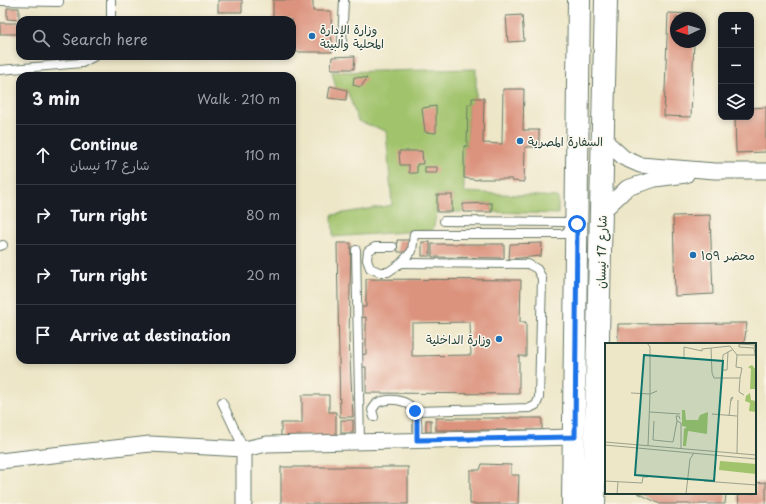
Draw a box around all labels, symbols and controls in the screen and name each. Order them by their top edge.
north arrow [670,12,706,48]
map controls [718,12,754,120]
button: + [718,12,754,48]
search box [16,16,296,60]
place label: وزارة الإدارة المحلية والبيئة [320,20,384,52]
icon: search [30,27,52,49]
text: Search here [62,27,148,50]
marker: وزارة الإدارة المحلية والبيئة [307,31,317,41]
button: − [718,48,754,84]
button: layers [718,84,754,120]
text: 3 min [32,85,80,111]
text: Walk · 210 m [197,89,280,108]
text: Continue [70,132,138,155]
place label: السفارة المصرية [528,132,603,150]
marker: السفارة المصرية [515,136,525,146]
icon: ahead [32,144,54,166]
text: 110 m [245,145,280,164]
text: شارع 17 نيسان [70,155,150,174]
text: Turn right [70,203,147,226]
icon: right [32,204,54,226]
text: 80 m [246,205,280,224]
route start [568,215,586,233]
street label: شارع 17 نيسان [591,215,612,289]
place label: محضر ١٥٩ [701,246,755,264]
marker: محضر ١٥٩ [688,250,698,260]
text: Turn right [70,263,147,286]
icon: right [32,264,54,286]
text: 20 m [246,265,280,284]
text: Arrive at destination [70,323,231,346]
icon: arrive [32,324,54,346]
place label: وزارة الداخلية [426,330,491,348]
marker: وزارة الداخلية [494,334,504,344]
inset map [605,343,756,494]
route end [406,402,424,420]

